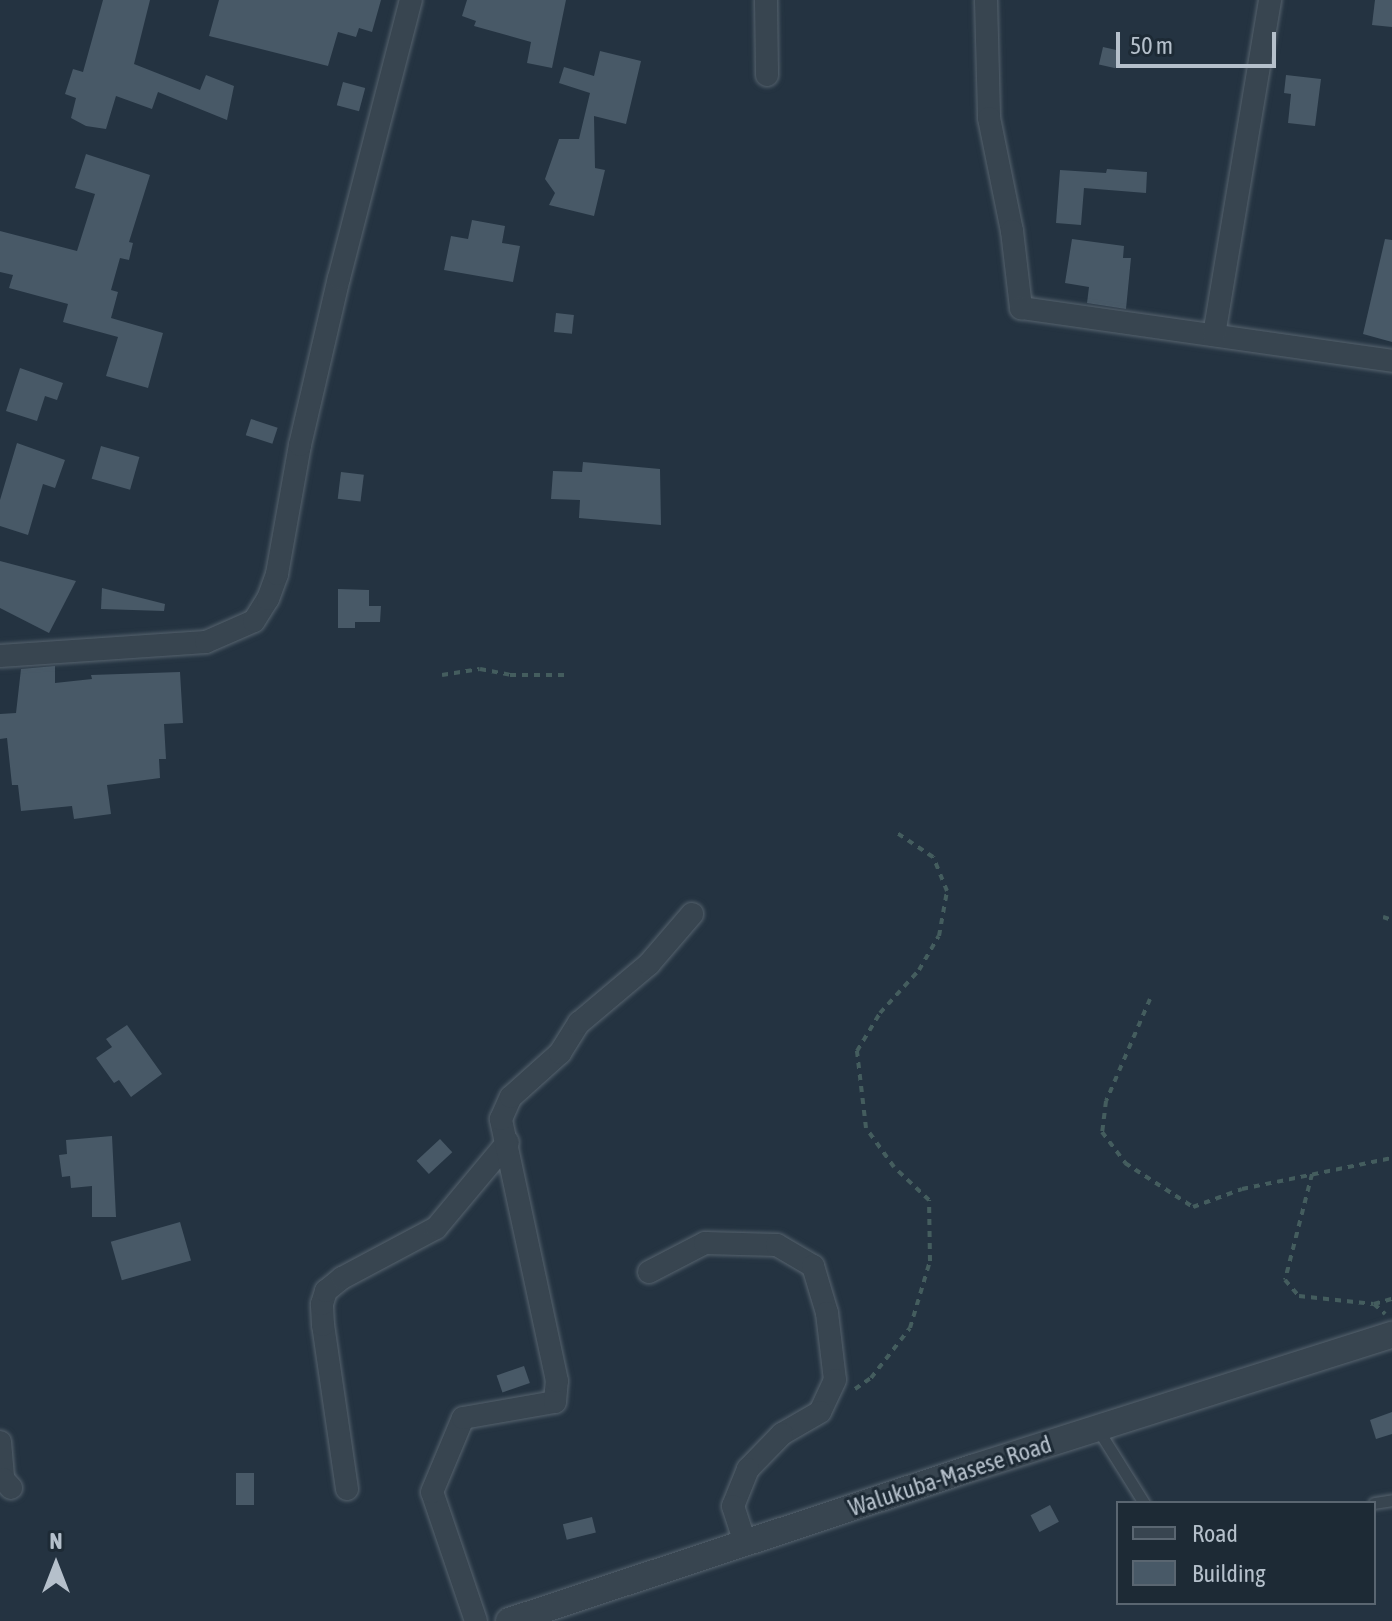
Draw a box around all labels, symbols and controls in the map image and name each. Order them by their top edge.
scale bar [1120,16,1280,66]
text: 50 m [1130,32,1173,59]
street label: Walukuba-Masese Road [845,1430,1055,1522]
legend [1116,1501,1376,1605]
text: Road [1192,1520,1238,1547]
north arrow [16,1525,96,1605]
text: N [50,1528,62,1554]
text: Building [1192,1560,1265,1587]

